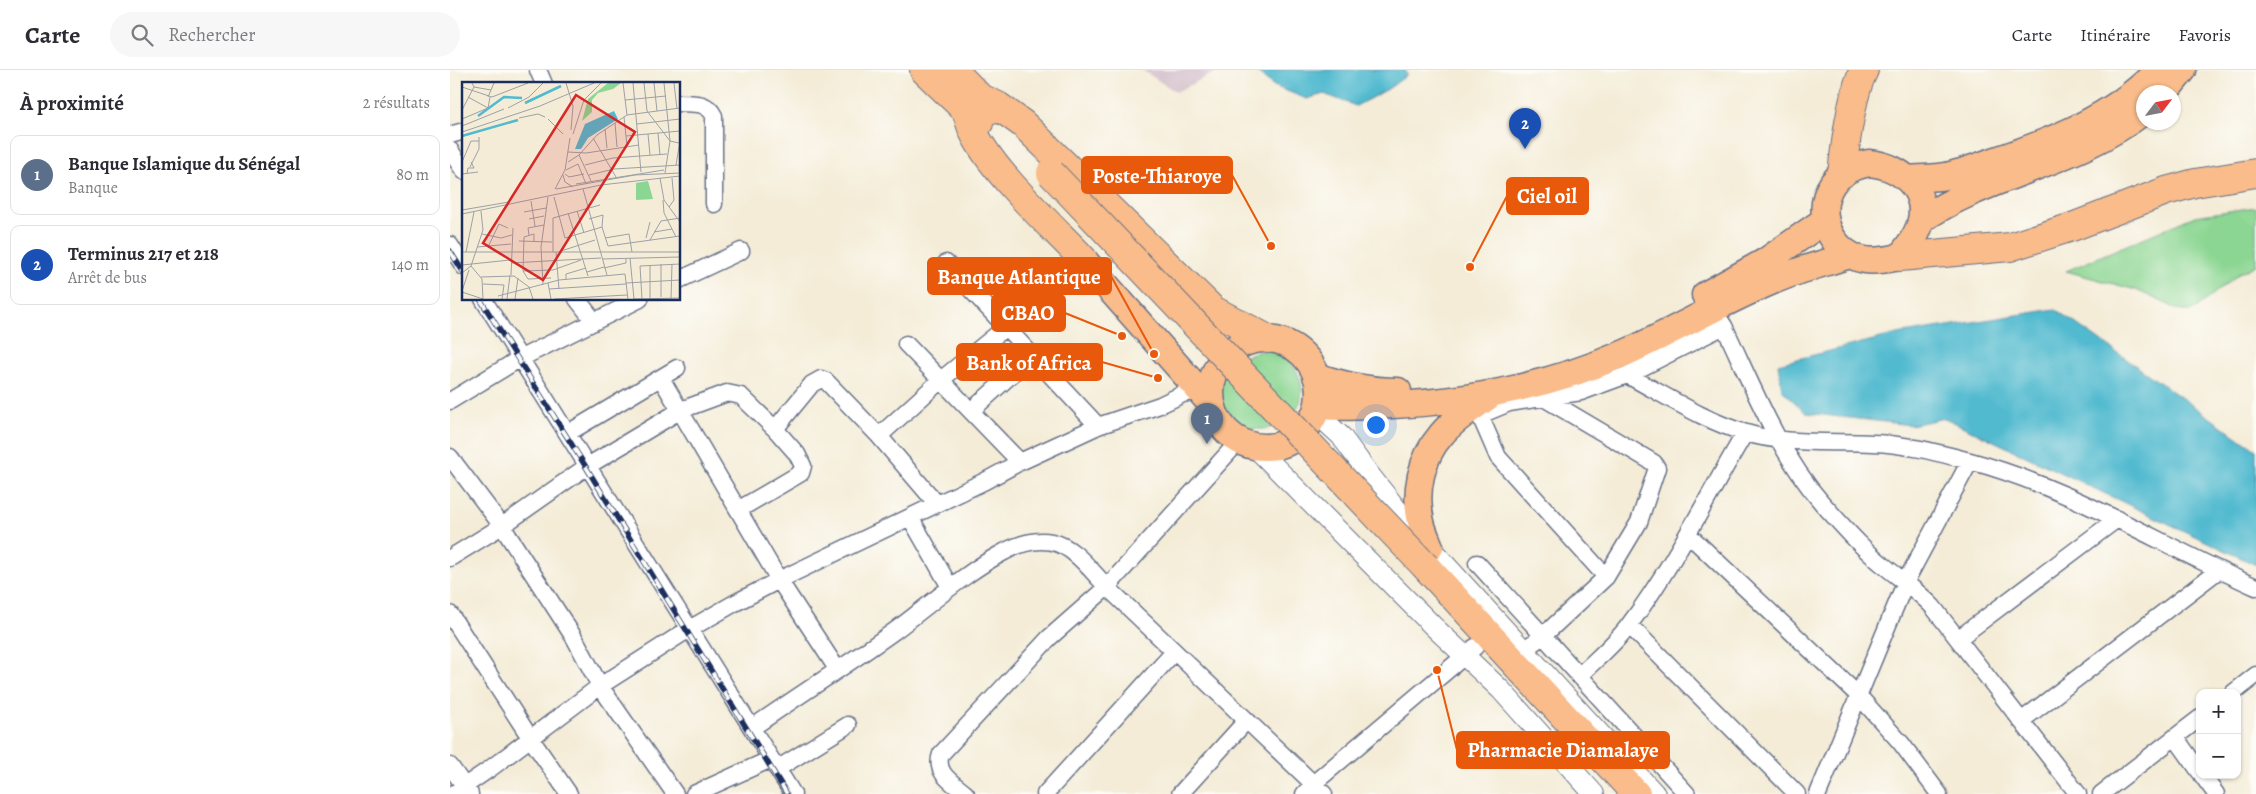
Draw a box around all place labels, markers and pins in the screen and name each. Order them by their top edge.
pin: 2 [1509,108,1541,149]
callout: Poste-Thiaroye [1082,157,1232,193]
callout: Ciel oil [1507,178,1588,214]
callout: Banque Atlantique [928,258,1111,294]
callout: CBAO [992,295,1065,331]
callout: Bank of Africa [957,344,1102,380]
pin: 1 [1191,403,1223,444]
callout: Pharmacie Diamalaye [1457,732,1669,768]

